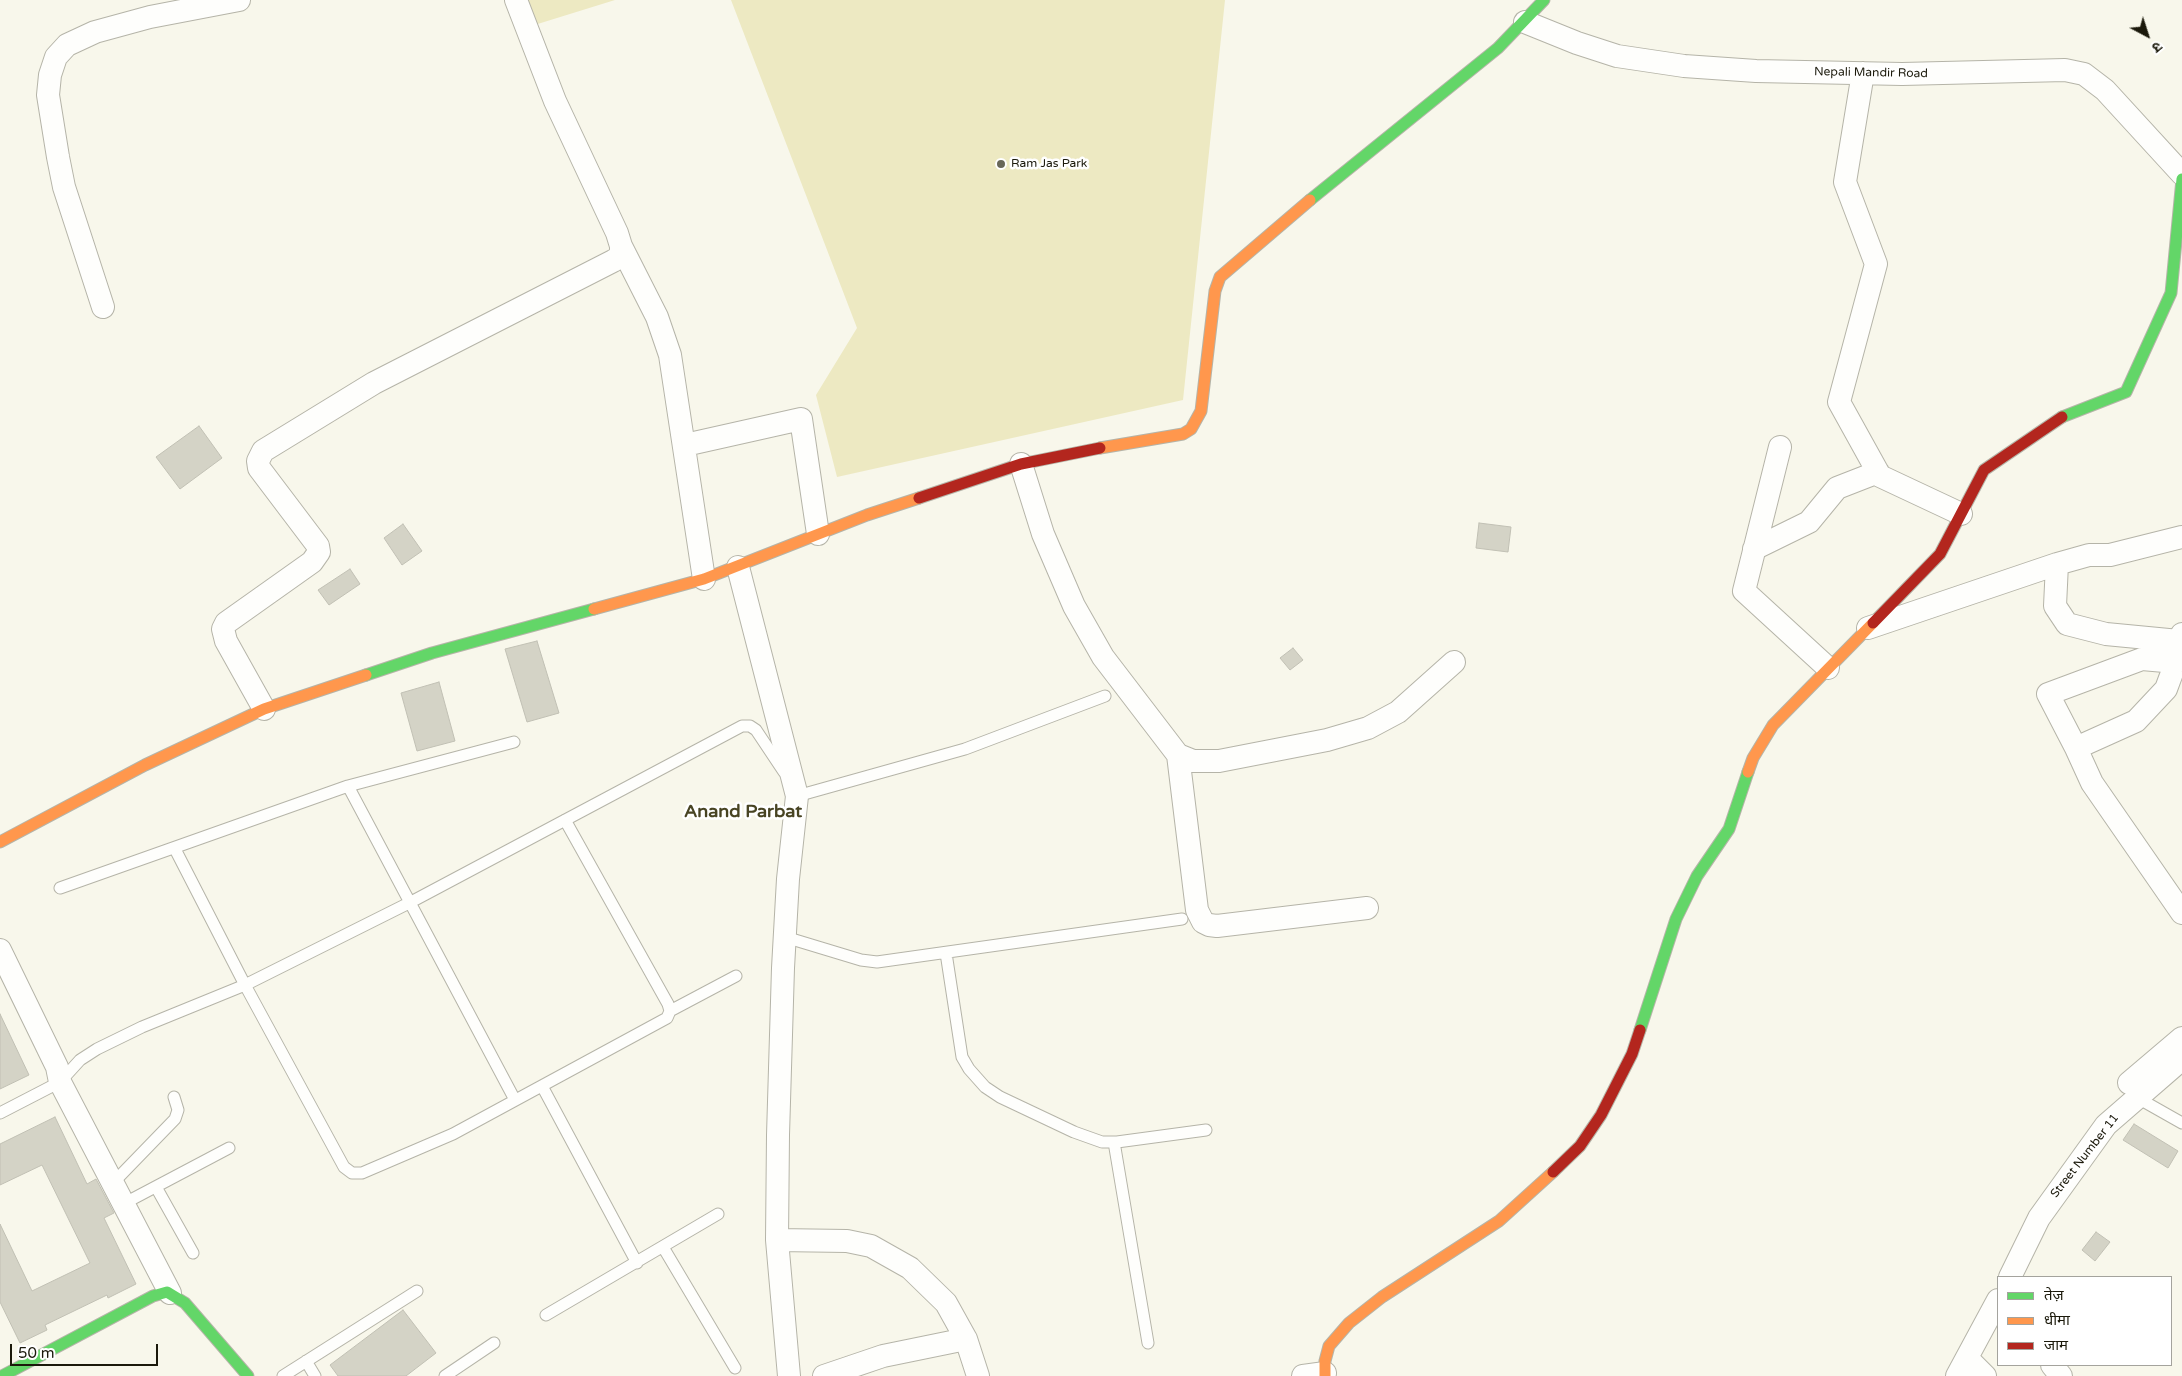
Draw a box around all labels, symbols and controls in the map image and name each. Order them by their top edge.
north arrow [2122,10,2172,60]
text: उ [2148,38,2166,56]
street label: Nepali Mandir Road [1814,65,1928,81]
place label: Ram Jas Park [1011,157,1087,171]
marker: Ram Jas Park [995,158,1007,170]
district label: Anand Parbat [684,801,802,823]
street label: Street Number 11 [2048,1111,2122,1201]
legend [1997,1276,2172,1366]
text: तेज़ [2044,1286,2064,1304]
text: धीमा [2044,1311,2070,1329]
scale bar [12,1334,160,1366]
text: जाम [2044,1336,2068,1354]
text: 50 m [18,1344,55,1362]

